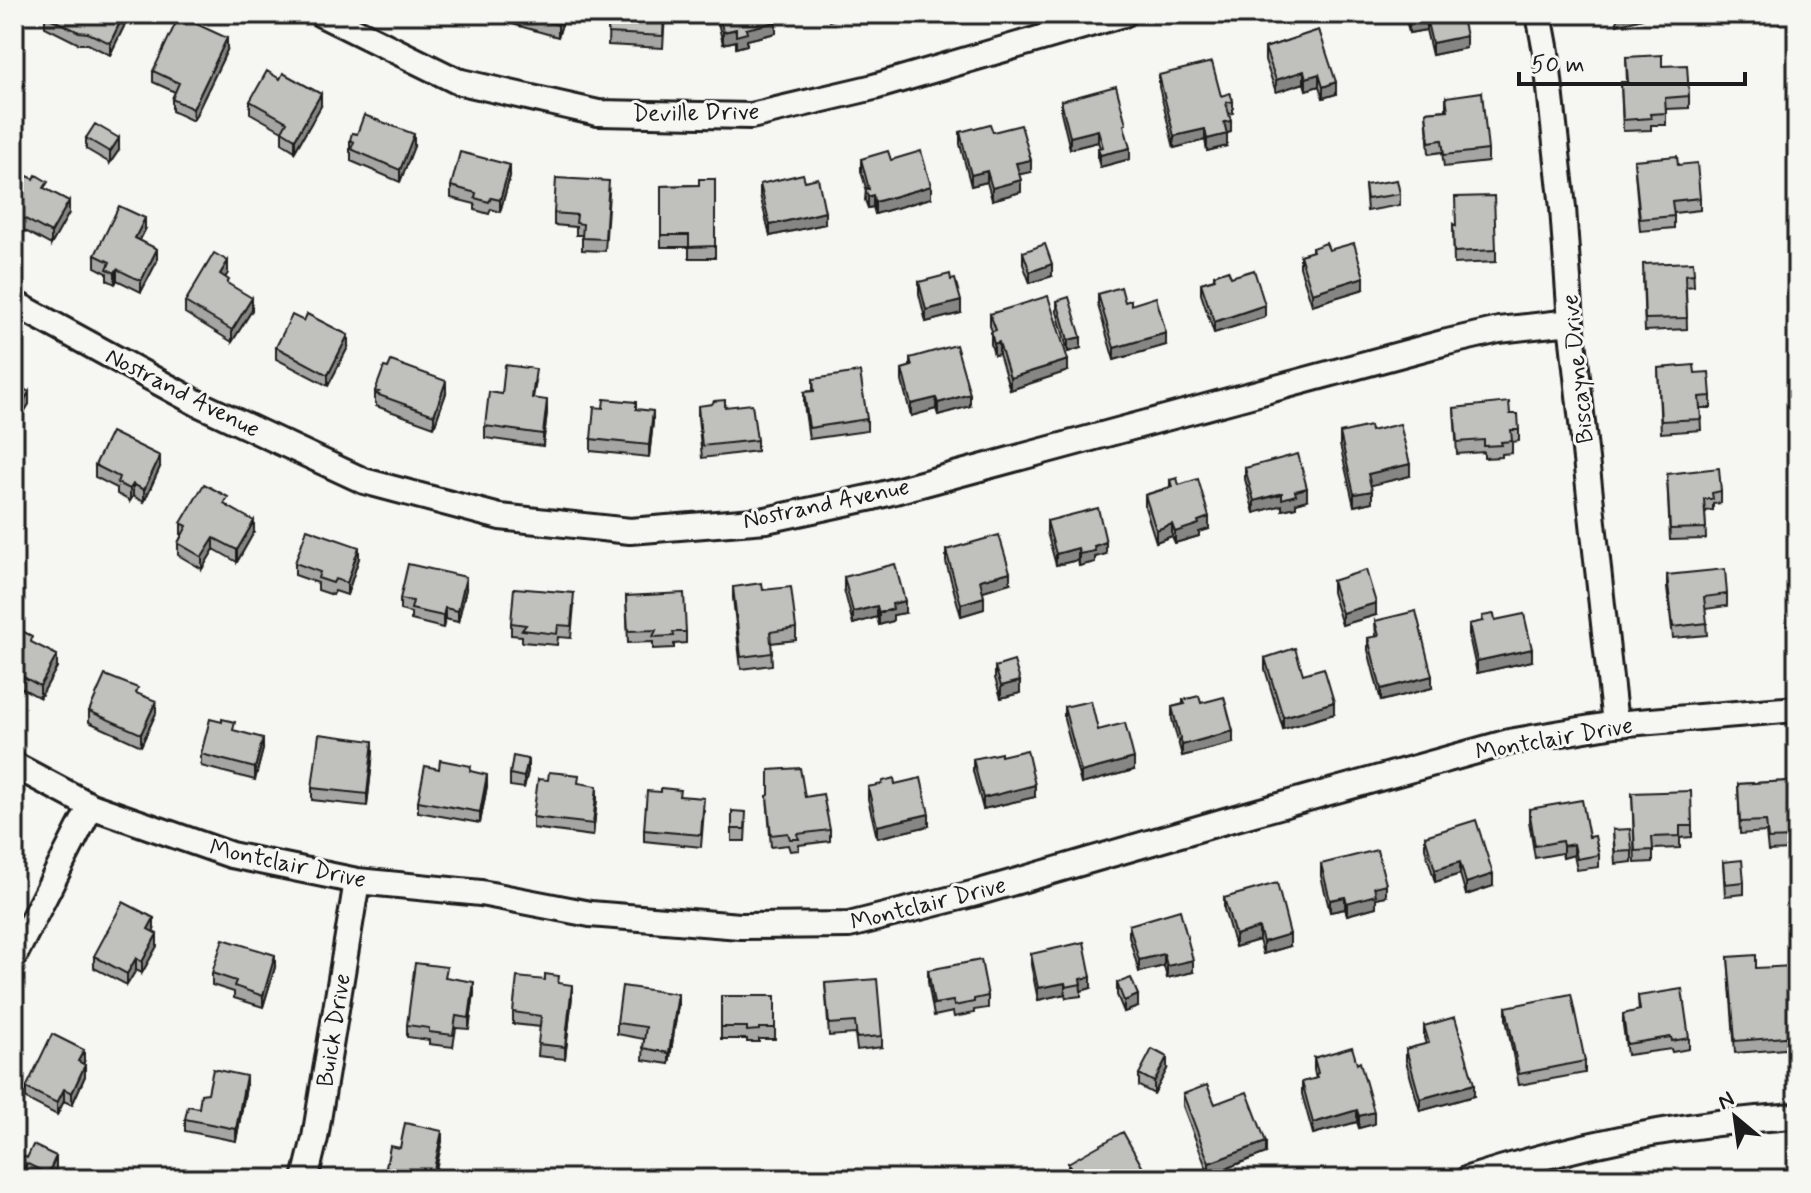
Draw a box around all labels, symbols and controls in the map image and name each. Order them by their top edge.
scale bar [1519,36,1745,86]
text: 50 m [1531,50,1585,81]
street label: Deville Drive [632,97,760,130]
street label: Biscayne Drive [1555,293,1602,445]
street label: Nostrand Avenue [100,341,265,446]
street label: Nostrand Avenue [740,472,912,537]
street label: Montclair Drive [1473,710,1635,769]
street label: Montclair Drive [207,833,369,896]
street label: Montclair Drive [847,870,1009,939]
street label: Buick Drive [310,971,359,1089]
north arrow [1695,1077,1775,1157]
text: N [1713,1085,1739,1117]

